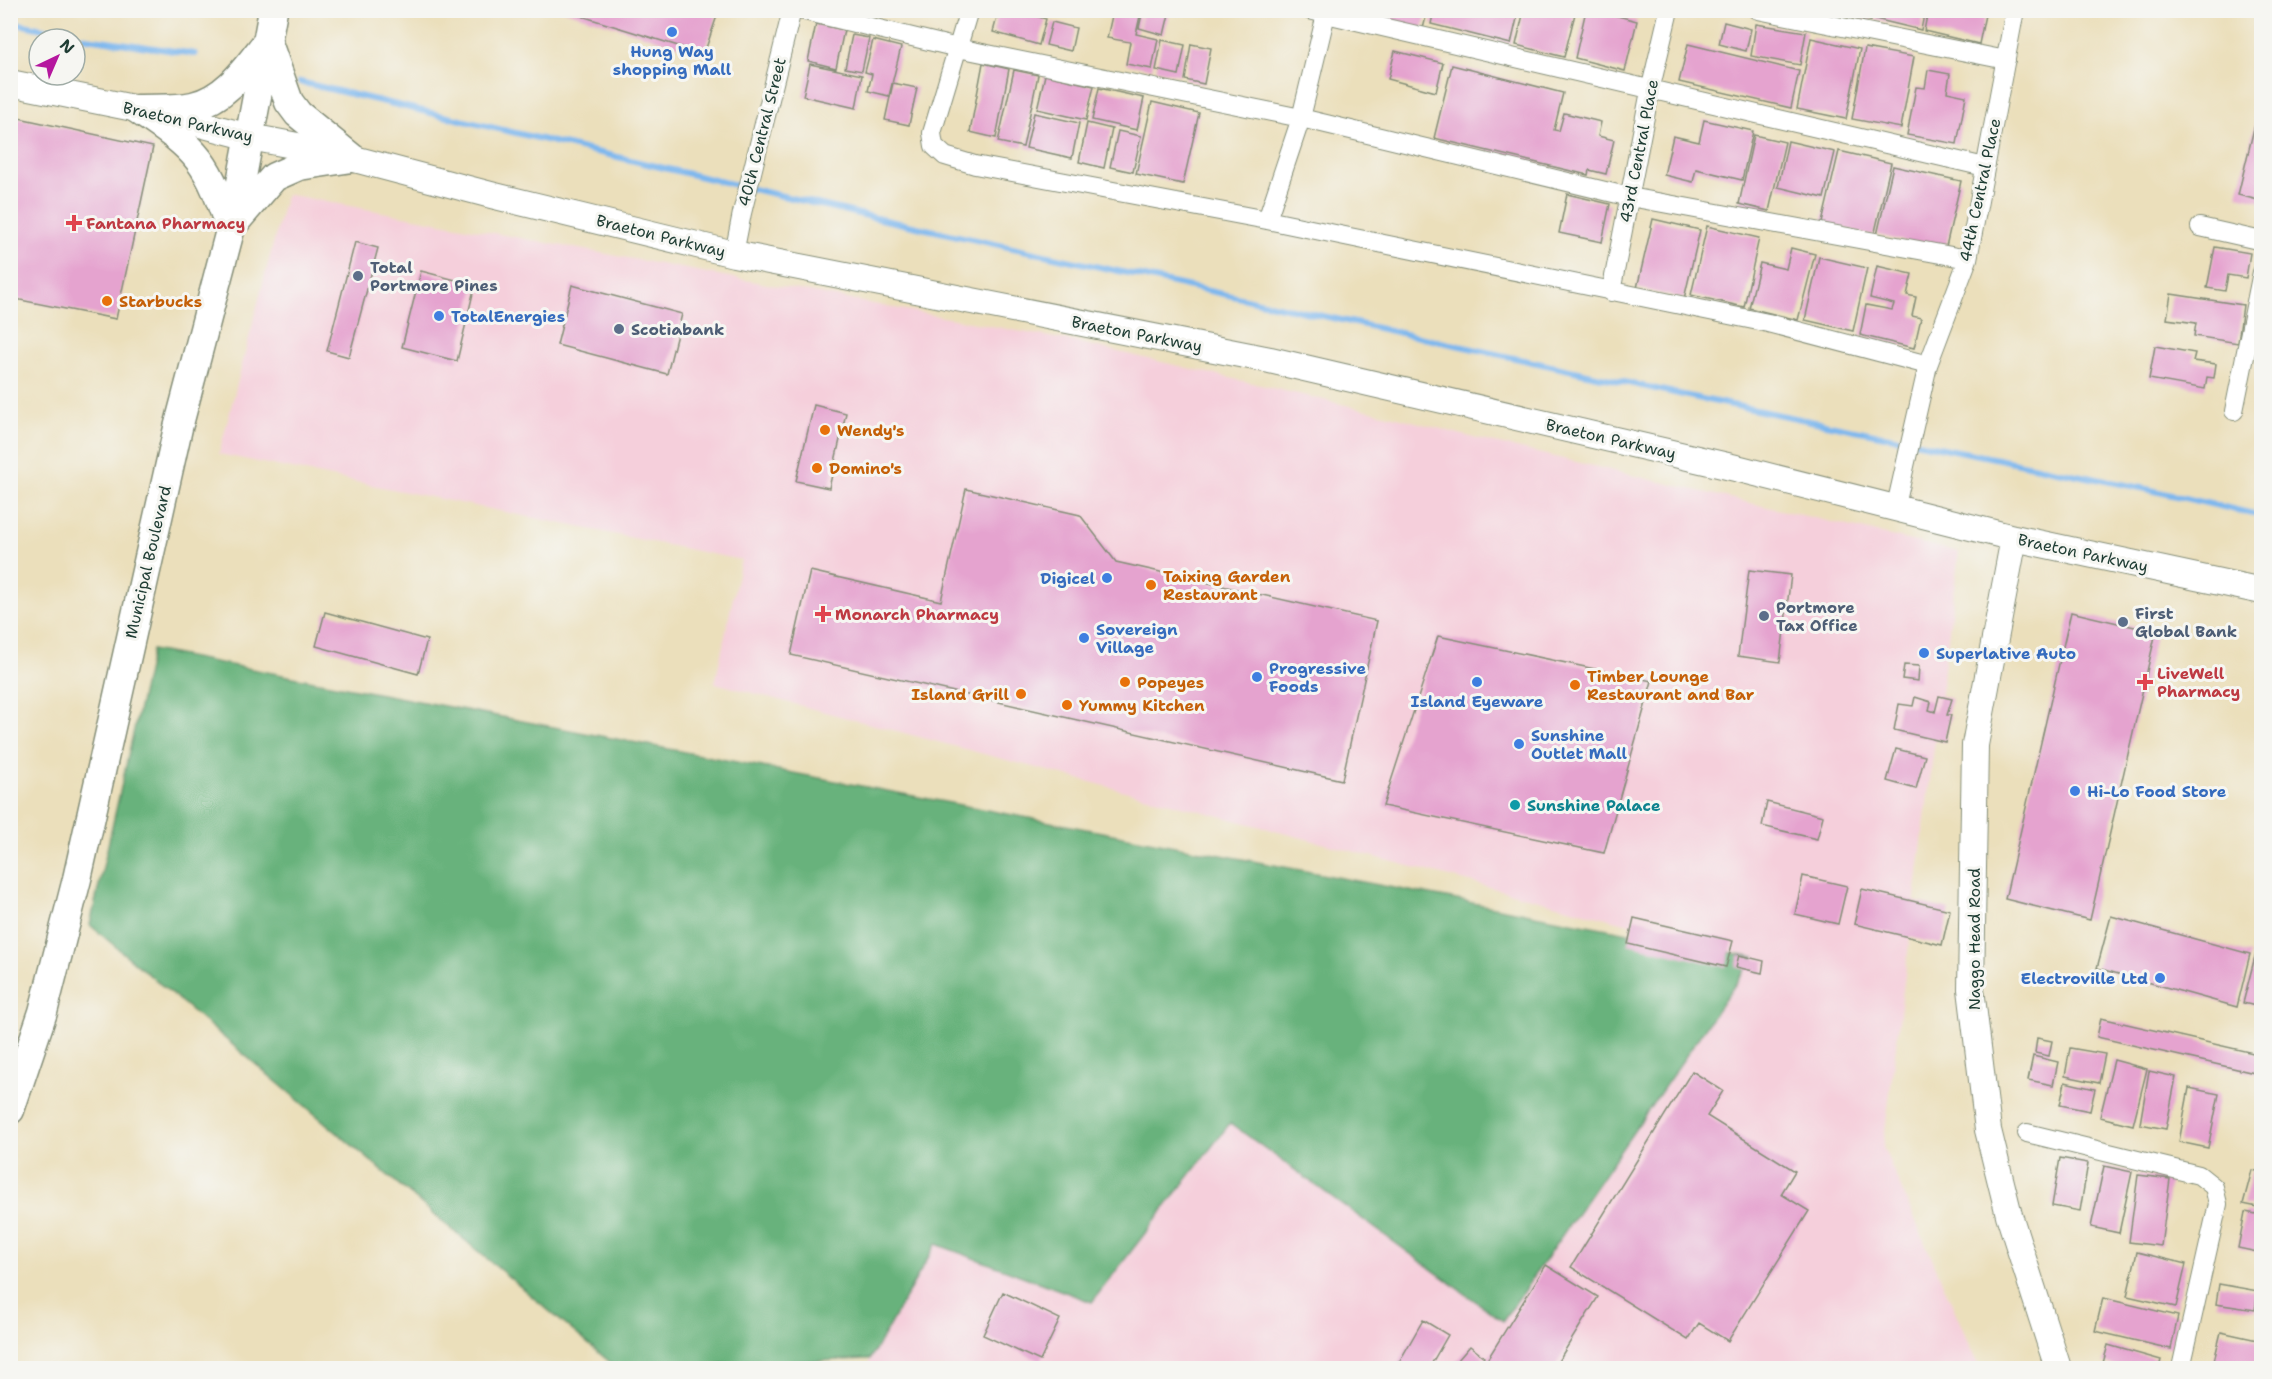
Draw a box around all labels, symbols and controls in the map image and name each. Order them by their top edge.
marker: Hung Way shopping Mall [665,25,679,39]
north arrow [27,27,87,87]
text: N [55,35,79,59]
place label: Hung Way shopping Mall [613,41,732,80]
street label: 40th Central Street [733,55,791,209]
street label: 43rd Central Place [1615,77,1663,225]
street label: Braeton Parkway [121,97,255,147]
street label: 44th Central Place [1955,116,2005,264]
street label: Braeton Parkway [594,210,728,262]
place label: Fantana Pharmacy [86,213,245,234]
marker: Fantana Pharmacy [67,216,81,230]
place label: Total Portmore Pines [370,257,498,296]
marker: Total Portmore Pines [351,269,365,283]
place label: Starbucks [119,291,202,312]
marker: Starbucks [100,294,114,308]
place label: TotalEnergies [451,306,565,327]
marker: TotalEnergies [432,309,446,323]
street label: Braeton Parkway [1070,311,1204,357]
place label: Scotiabank [631,319,724,340]
marker: Scotiabank [612,322,626,336]
street label: Braeton Parkway [1544,414,1678,464]
place label: Wendy's [837,420,904,441]
marker: Wendy's [818,423,832,437]
place label: Domino's [829,458,902,479]
marker: Domino's [810,461,824,475]
street label: Municipal Boulevard [120,483,176,641]
street label: Braeton Parkway [2016,529,2150,577]
place label: Taixing Garden Restaurant [1163,566,1291,605]
place label: Digicel [1040,568,1095,589]
marker: Digicel [1100,571,1114,585]
marker: Taixing Garden Restaurant [1144,578,1158,592]
place label: Portmore Tax Office [1776,597,1858,636]
place label: First Global Bank [2135,603,2237,642]
place label: Monarch Pharmacy [835,604,999,625]
marker: Monarch Pharmacy [816,607,830,621]
marker: Portmore Tax Office [1757,609,1771,623]
marker: First Global Bank [2116,615,2130,629]
place label: Sovereign Village [1096,619,1178,658]
marker: Sovereign Village [1077,631,1091,645]
place label: Superlative Auto [1936,643,2076,664]
marker: Superlative Auto [1917,646,1931,660]
place label: Progressive Foods [1269,658,1366,697]
place label: LiveWell Pharmacy [2157,663,2240,702]
place label: Timber Lounge Restaurant and Bar [1587,666,1755,705]
marker: Progressive Foods [1250,670,1264,684]
place label: Popeyes [1137,672,1204,693]
marker: Popeyes [1118,675,1132,689]
marker: Island Eyeware [1470,675,1484,689]
marker: LiveWell Pharmacy [2138,675,2152,689]
marker: Timber Lounge Restaurant and Bar [1568,678,1582,692]
place label: Island Grill [911,684,1009,705]
marker: Island Grill [1014,687,1028,701]
place label: Island Eyeware [1411,691,1544,712]
place label: Yummy Kitchen [1079,695,1205,716]
marker: Yummy Kitchen [1060,698,1074,712]
place label: Sunshine Outlet Mall [1531,725,1627,764]
marker: Sunshine Outlet Mall [1512,737,1526,751]
place label: Hi-Lo Food Store [2087,781,2227,802]
marker: Hi-Lo Food Store [2068,784,2082,798]
place label: Sunshine Palace [1527,795,1661,816]
marker: Sunshine Palace [1508,798,1522,812]
street label: Naggo Head Road [1964,868,1985,1010]
place label: Electroville Ltd [2021,968,2148,989]
marker: Electroville Ltd [2153,971,2167,985]

